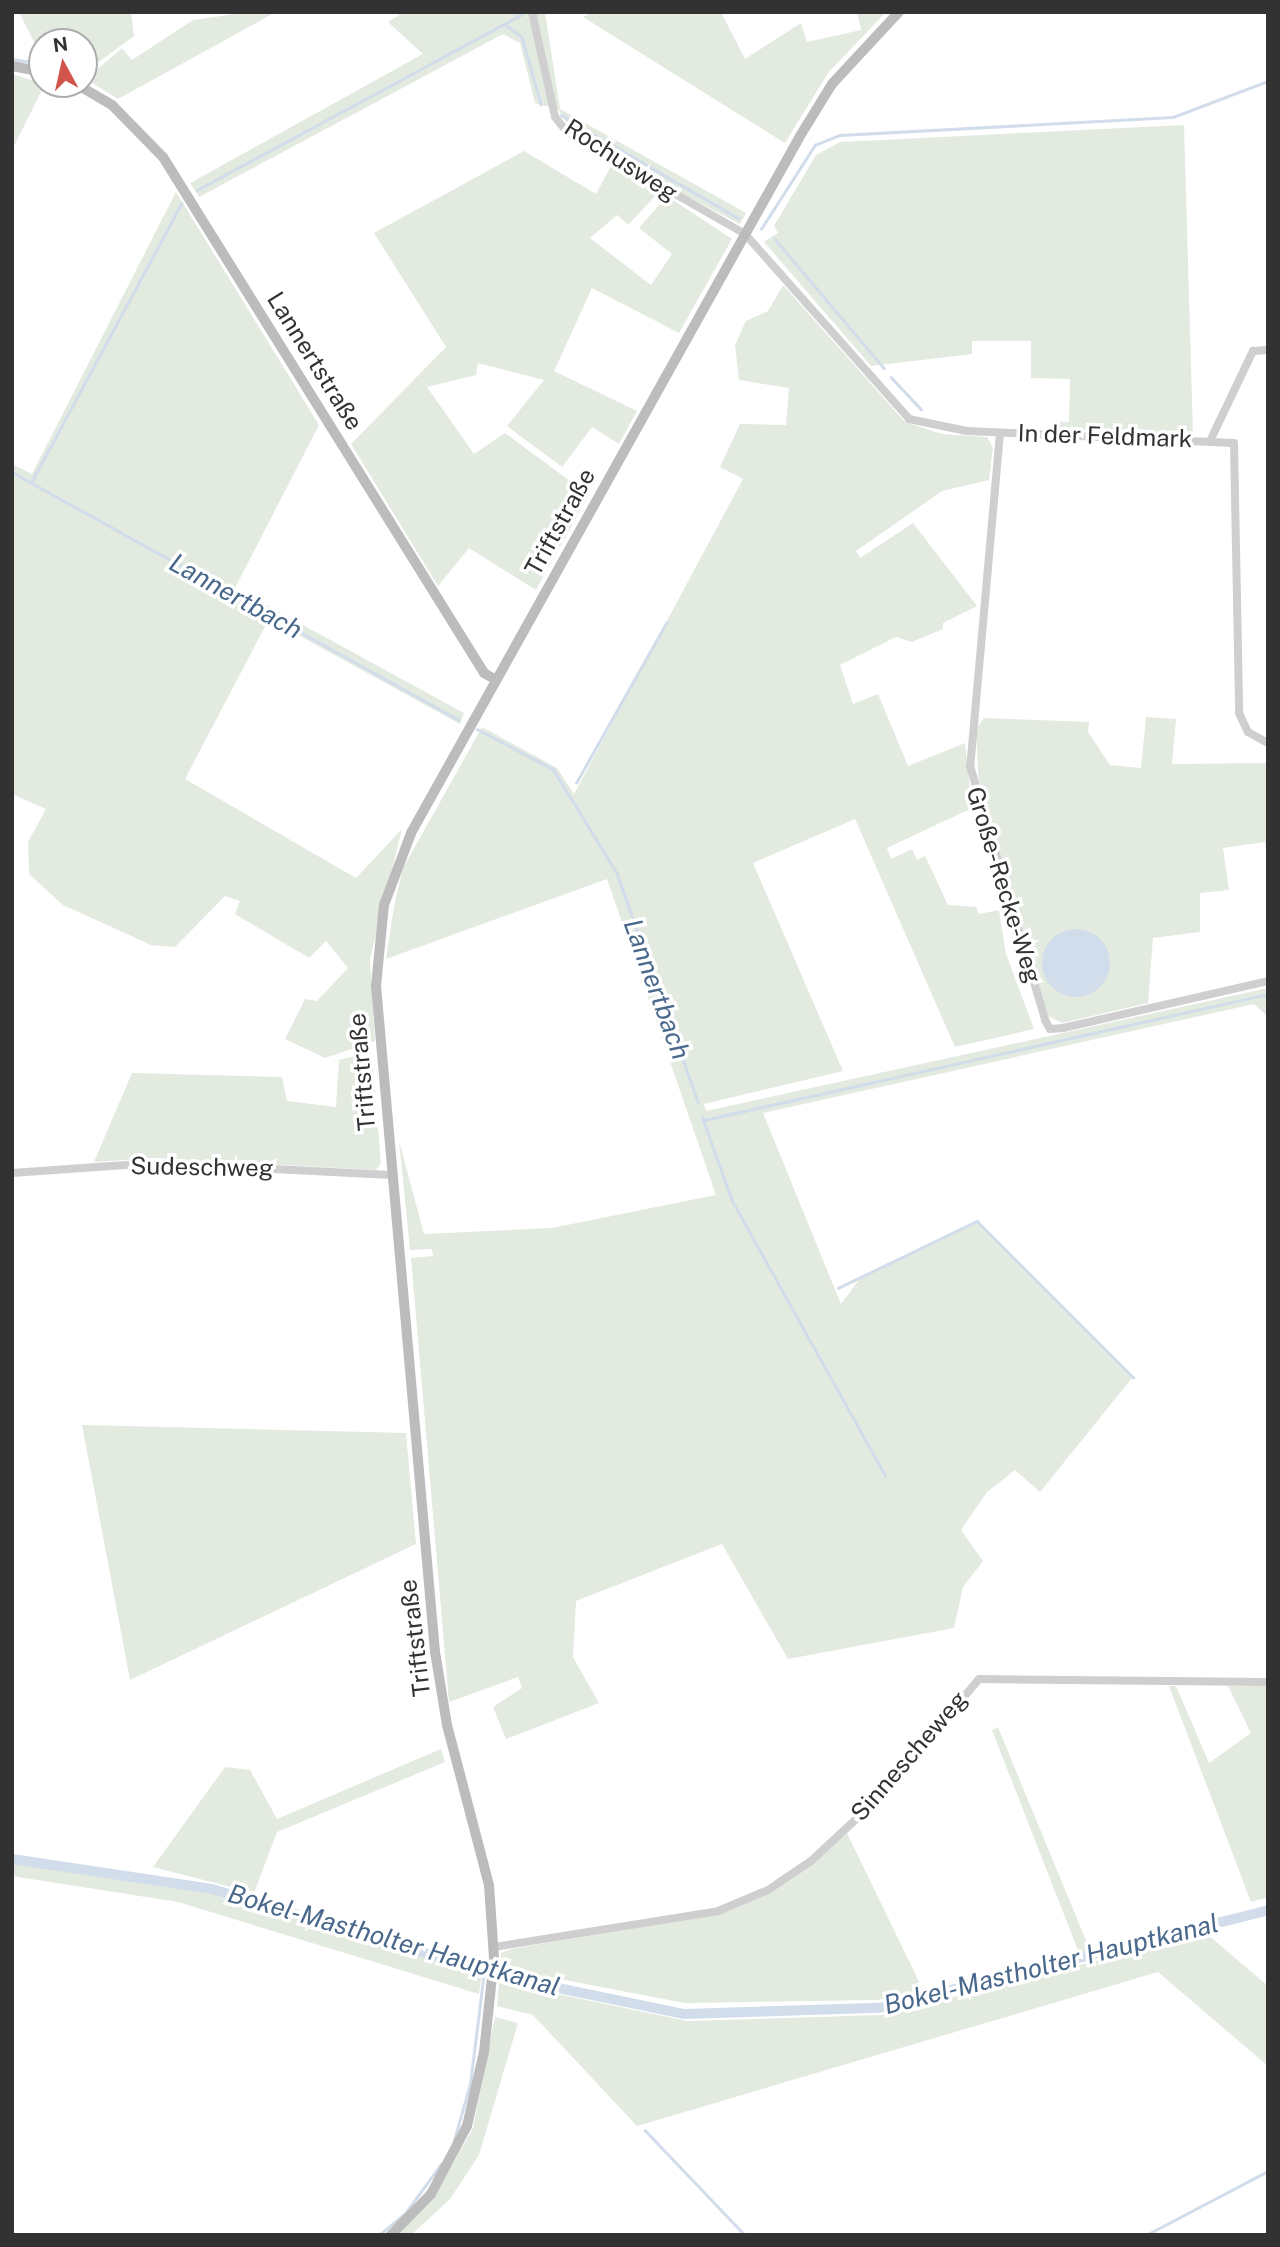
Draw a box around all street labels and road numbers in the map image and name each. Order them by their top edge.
street label: Rochusweg [559,113,683,207]
street label: Lannertstraße [261,287,369,435]
street label: In der Feldmark [1017,419,1193,453]
street label: Triftstraße [519,463,601,581]
street label: Große-Recke-Weg [960,783,1048,987]
street label: Triftstraße [343,1012,381,1132]
street label: Sudeschweg [130,1151,274,1183]
street label: Triftstraße [394,1578,436,1698]
street label: Sinnescheweg [845,1685,973,1827]

